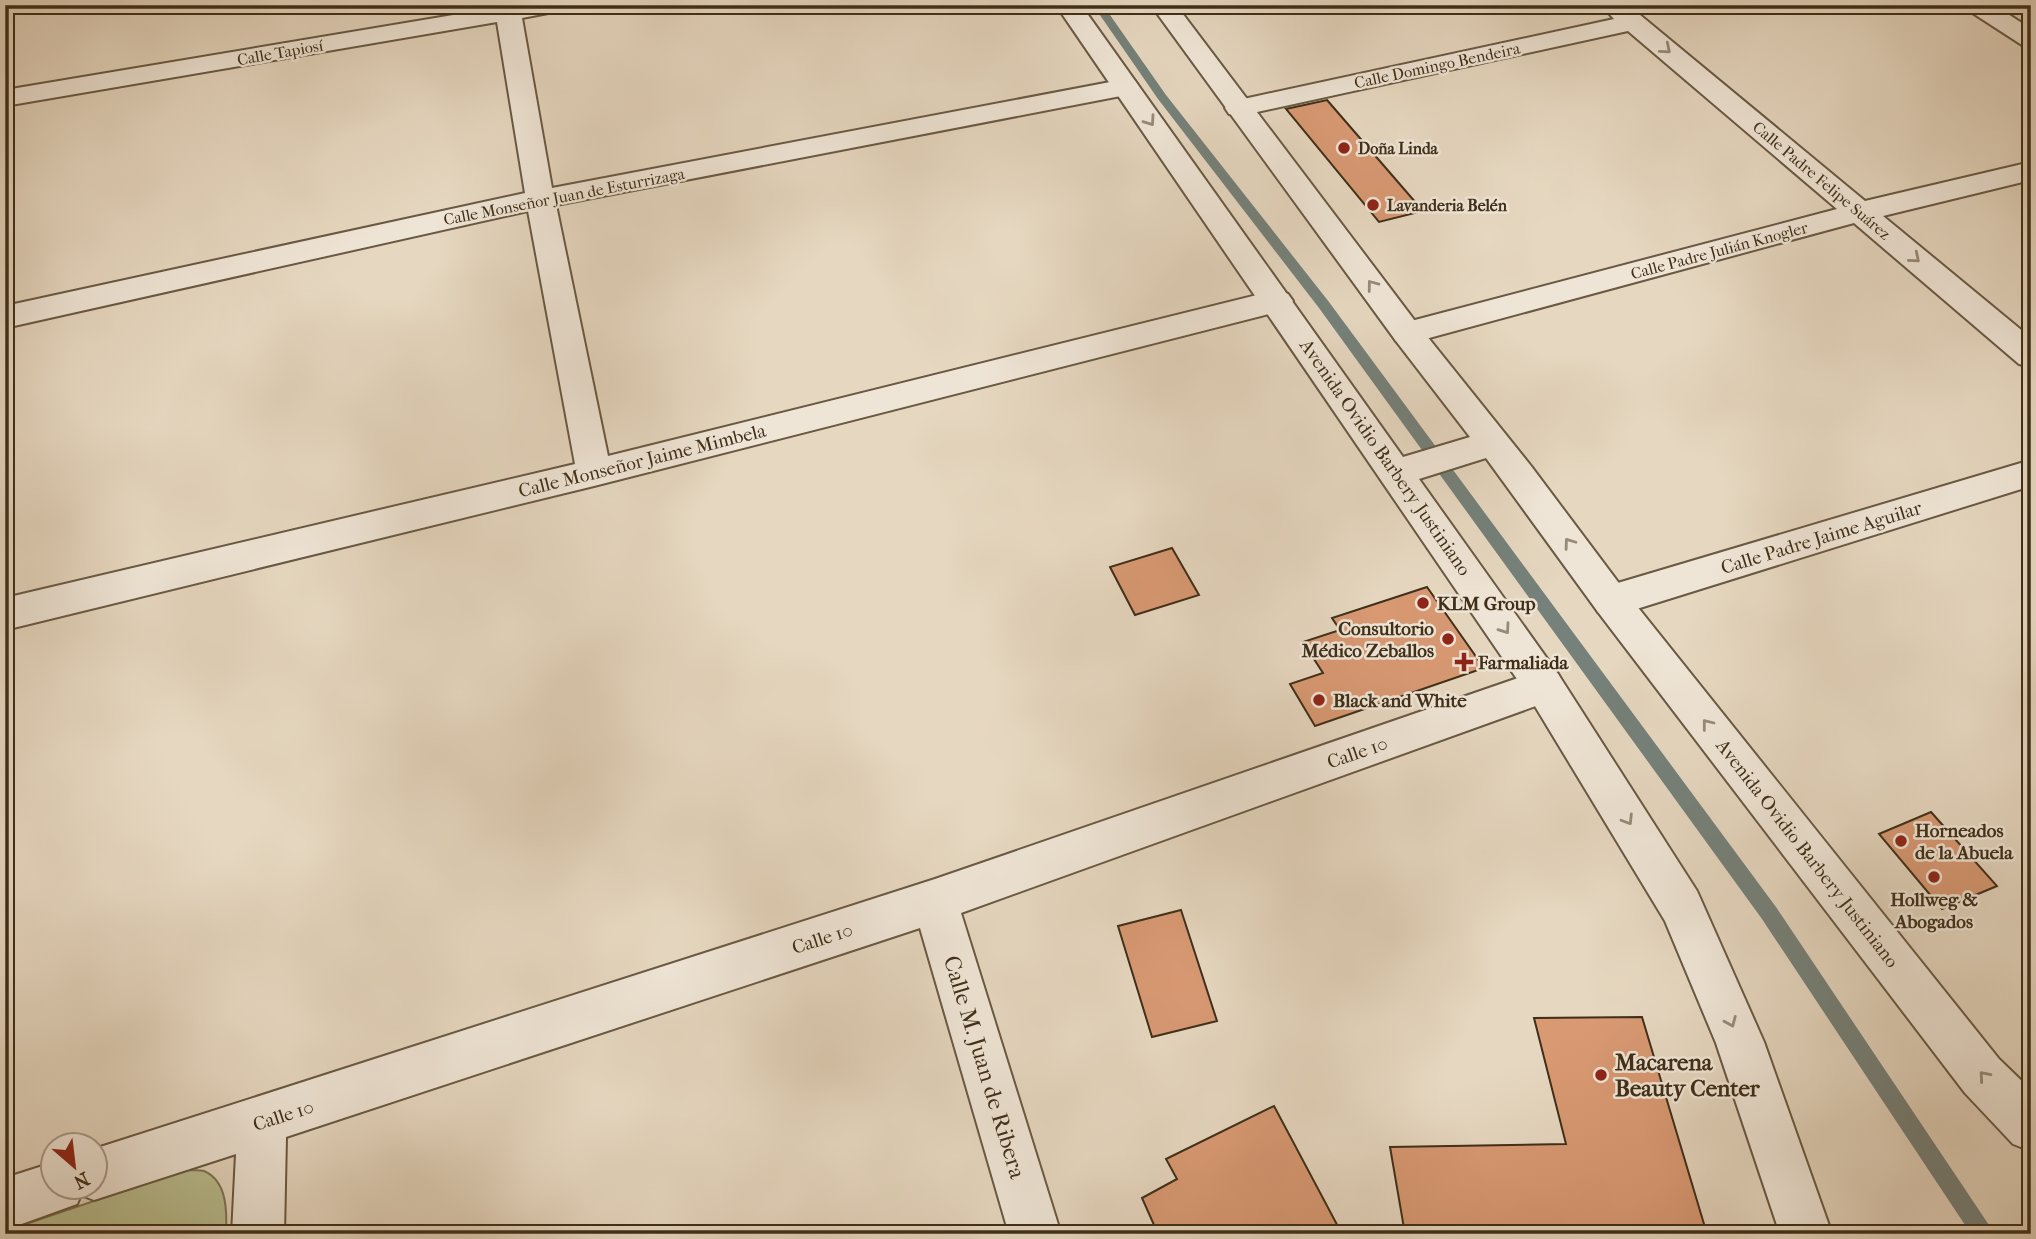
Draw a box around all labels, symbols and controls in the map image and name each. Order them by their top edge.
street label: Calle Tapiosí [236,36,325,69]
street label: Calle Domingo Bendeira [1352,39,1522,92]
one-way arrow [1657,41,1670,53]
one-way arrow [1142,113,1154,126]
street label: Calle Padre Felipe Suárez [1749,117,1894,244]
place label: Doña Linda [1358,139,1439,158]
marker: Doña Linda [1336,140,1352,156]
street label: Calle Monseñor Juan de Esturrizaga [442,164,687,229]
place label: Lavanderia Belén [1387,196,1508,215]
marker: Lavanderia Belén [1365,197,1381,213]
street label: Calle Padre Julián Knogler [1629,218,1810,283]
one-way arrow [1907,250,1920,263]
one-way arrow [1367,280,1380,292]
street label: Avenida Ovidio Barbery Justiniano [1294,334,1476,580]
street label: Calle Monseñor Jaime Mimbela [516,419,769,502]
street label: Calle Padre Jaime Aguilar [1718,497,1925,579]
one-way arrow [1565,538,1577,551]
place label: KLM Group [1437,593,1536,615]
marker: KLM Group [1415,595,1431,611]
place label: Consultorio Médico Zeballos [1301,618,1434,662]
one-way arrow [1497,621,1509,634]
marker: Consultorio Médico Zeballos [1440,631,1456,647]
place label: Farmaliada [1477,652,1570,674]
marker: Farmaliada [1456,654,1472,670]
place label: Black and White [1333,690,1467,712]
marker: Black and White [1311,692,1327,708]
one-way arrow [1703,719,1715,732]
street label: Calle 10 [1324,732,1390,774]
street label: Avenida Ovidio Barbery Justiniano [1711,734,1903,972]
one-way arrow [1619,813,1632,826]
place label: Horneados de la Abuela [1915,820,2014,864]
marker: Horneados de la Abuela [1893,833,1909,849]
marker: Hollweg & Abogados [1926,869,1942,885]
place label: Hollweg & Abogados [1890,889,1978,933]
street label: Calle 10 [789,919,855,959]
street label: Calle M. Juan de Ribera [938,952,1031,1182]
one-way arrow [1723,1015,1737,1027]
place label: Macarena Beauty Center [1615,1049,1761,1102]
marker: Macarena Beauty Center [1593,1067,1609,1083]
one-way arrow [1980,1072,1992,1085]
street label: Calle 10 [250,1096,316,1136]
north arrow [38,1130,108,1200]
text: N [69,1167,93,1193]

